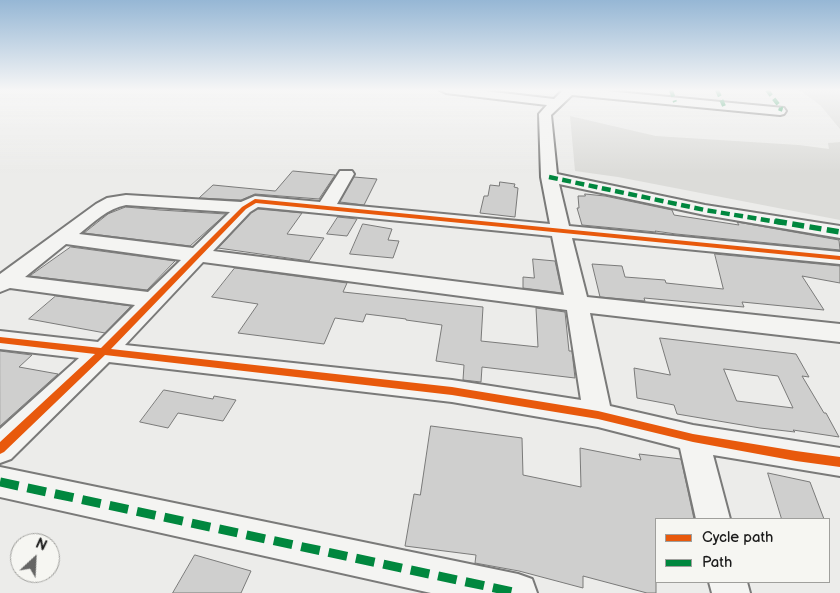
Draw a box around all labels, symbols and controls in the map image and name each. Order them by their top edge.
legend [655,518,830,583]
text: Cycle path [702,528,773,547]
north arrow [10,533,60,583]
text: N [33,535,49,555]
text: Path [702,553,732,572]

